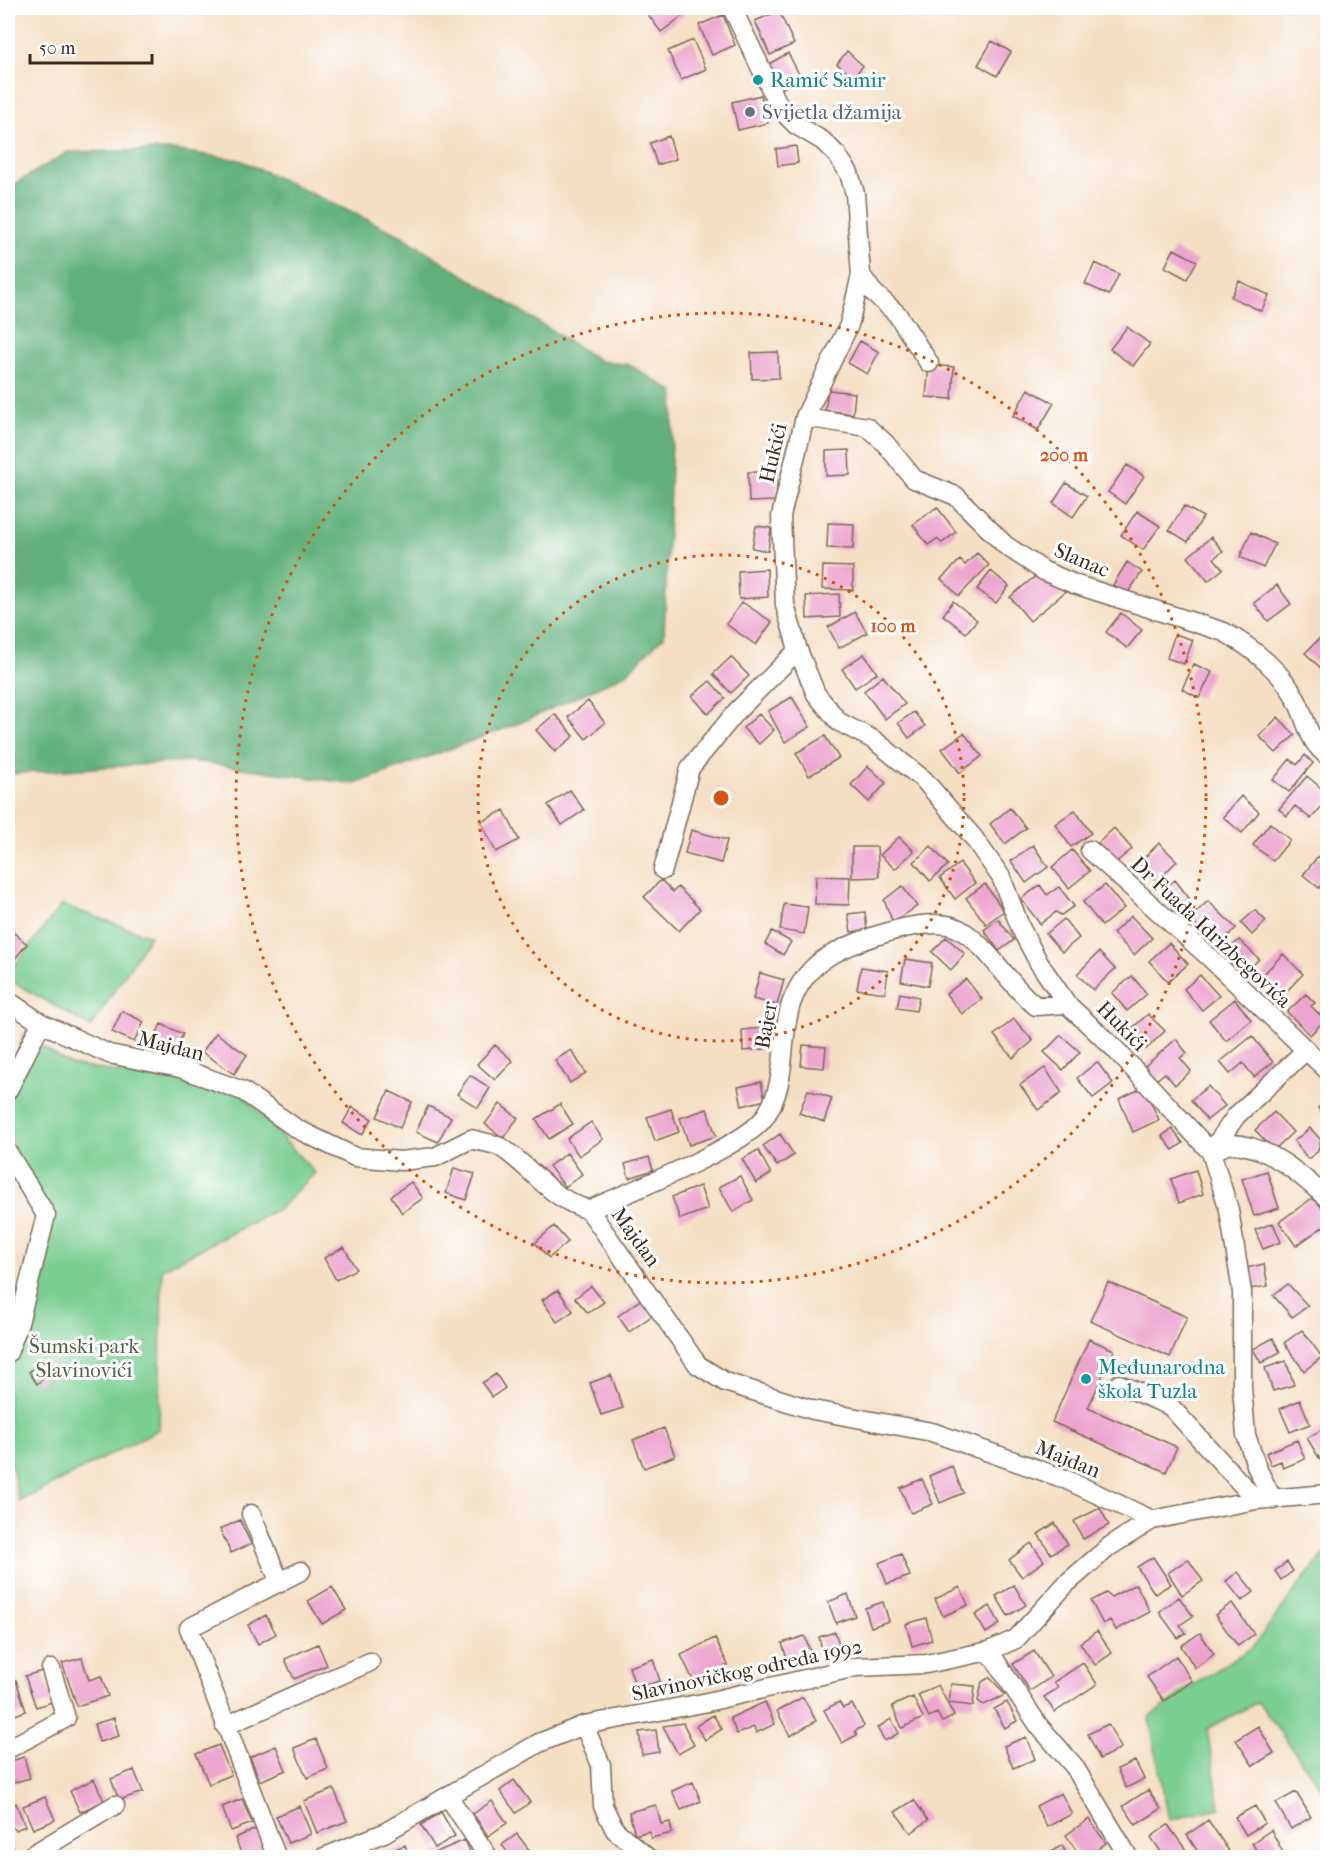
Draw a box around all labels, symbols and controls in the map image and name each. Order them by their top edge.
scale bar [30,27,152,65]
text: 50 m [39,38,76,59]
place label: Ramić Samir [770,68,886,92]
marker: Ramić Samir [751,73,765,87]
place label: Svijetla džamija [762,100,902,124]
marker: Svijetla džamija [743,105,757,119]
street label: Hukići [754,421,792,485]
text: 200 m [1040,445,1089,466]
street label: Slanac [1051,538,1113,582]
text: 100 m [870,616,917,637]
centre of rings [711,788,731,808]
street label: Dr Fuada Idrizbegovića [1126,852,1296,1013]
street label: Hukići [1092,996,1152,1056]
street label: Bajer [750,999,782,1051]
street label: Majdan [135,1026,207,1066]
street label: Majdan [606,1203,666,1271]
park label: Šumski park Slavinovići [29,1334,139,1382]
place label: Međunarodna škola Tuzla [1098,1355,1226,1403]
marker: Međunarodna škola Tuzla [1079,1372,1093,1386]
street label: Majdan [1032,1435,1104,1483]
street label: Slavinovičkog odreda 1992 [630,1634,865,1706]

